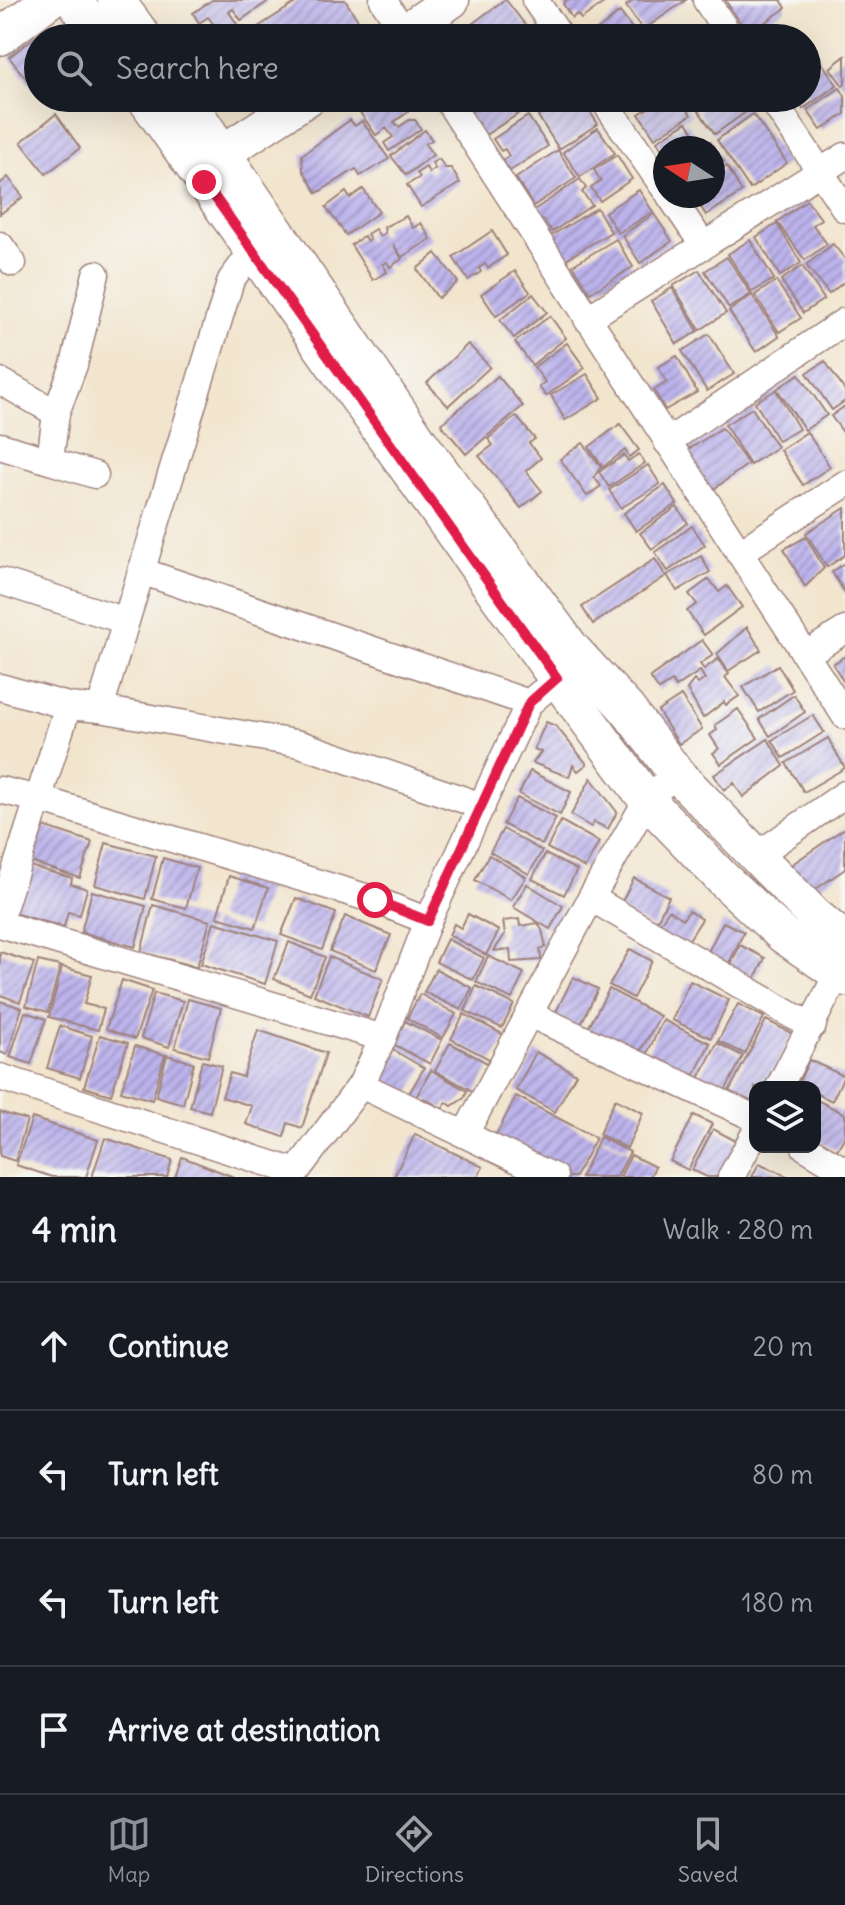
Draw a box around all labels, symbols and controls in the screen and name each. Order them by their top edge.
search box [24,24,821,112]
icon: search [52,46,96,90]
text: Search here [116,49,279,87]
north arrow [653,136,725,208]
route end [186,164,222,200]
route start [357,882,393,918]
map controls [749,1081,821,1153]
button: layers [749,1081,821,1153]
text: 4 min [32,1208,117,1251]
text: Walk · 280 m [663,1213,813,1246]
icon: ahead [32,1324,76,1368]
text: Continue [108,1327,229,1365]
text: 20 m [753,1330,813,1363]
icon: left [32,1452,76,1496]
text: Turn left [108,1455,219,1493]
text: 80 m [752,1458,813,1491]
icon: left [32,1580,76,1624]
text: Turn left [108,1583,219,1621]
text: 180 m [742,1586,813,1619]
icon: arrive [32,1708,76,1752]
text: Arrive at destination [108,1711,380,1749]
tab: Map [107,1812,151,1888]
tab: Directions [365,1812,464,1888]
tab: Saved [678,1812,738,1888]

